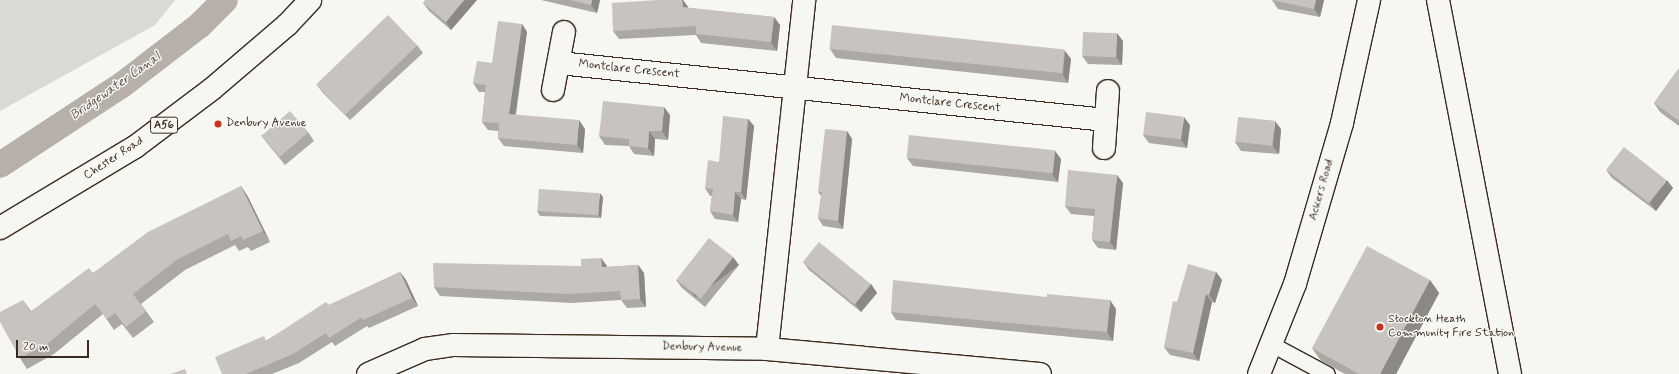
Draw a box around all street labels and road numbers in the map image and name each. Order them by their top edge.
street label: Montclare Crescent [578,58,680,82]
street label: Montclare Crescent [899,92,1001,116]
road number: A56 [150,116,178,134]
street label: Chester Road [82,135,146,183]
street label: Ackers Road [1306,158,1338,222]
street label: Denbury Avenue [660,340,744,356]

